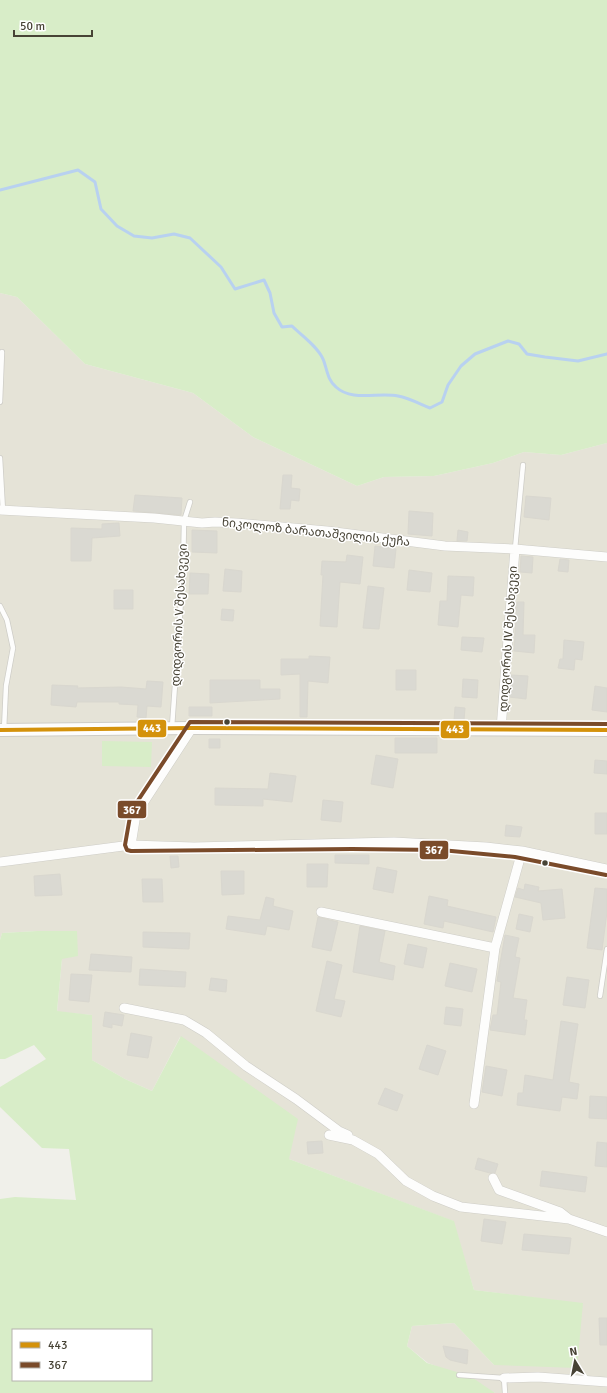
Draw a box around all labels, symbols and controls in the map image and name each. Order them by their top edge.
scale bar [14,12,92,38]
text: 50 m [20,19,45,34]
street label: ნიკოლოზ ბარათაშვილის ქუჩა [221,515,411,550]
street label: დიდგორის V შესახვევი [168,543,191,687]
street label: დიდგორის IV შესახვევი [496,565,521,713]
unlabelled marker [222,717,232,727]
line badge: 443 [137,719,167,738]
line badge: 443 [440,720,470,739]
text: 443 [143,722,161,735]
text: 443 [446,723,464,736]
line badge: 367 [117,800,147,819]
text: 367 [123,804,141,817]
line badge: 367 [419,840,449,860]
text: 367 [425,844,443,857]
unlabelled marker [540,858,550,868]
legend [12,1329,152,1381]
text: 443 [48,1338,67,1353]
north arrow [555,1341,595,1381]
text: N [568,1345,578,1359]
text: 367 [48,1358,67,1373]

